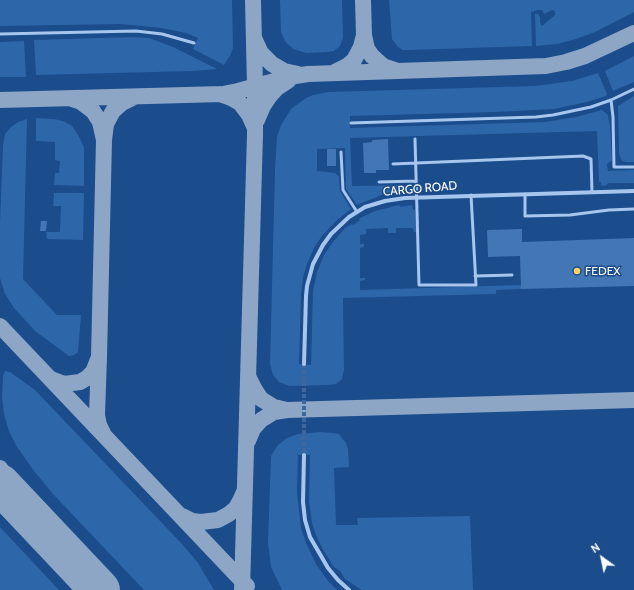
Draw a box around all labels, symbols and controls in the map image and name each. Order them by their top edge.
street label: CARGO ROAD [382,179,458,199]
place label: FEDEX [585,264,620,278]
marker: FEDEX [572,266,582,276]
north arrow [582,538,622,578]
text: N [588,540,603,556]

